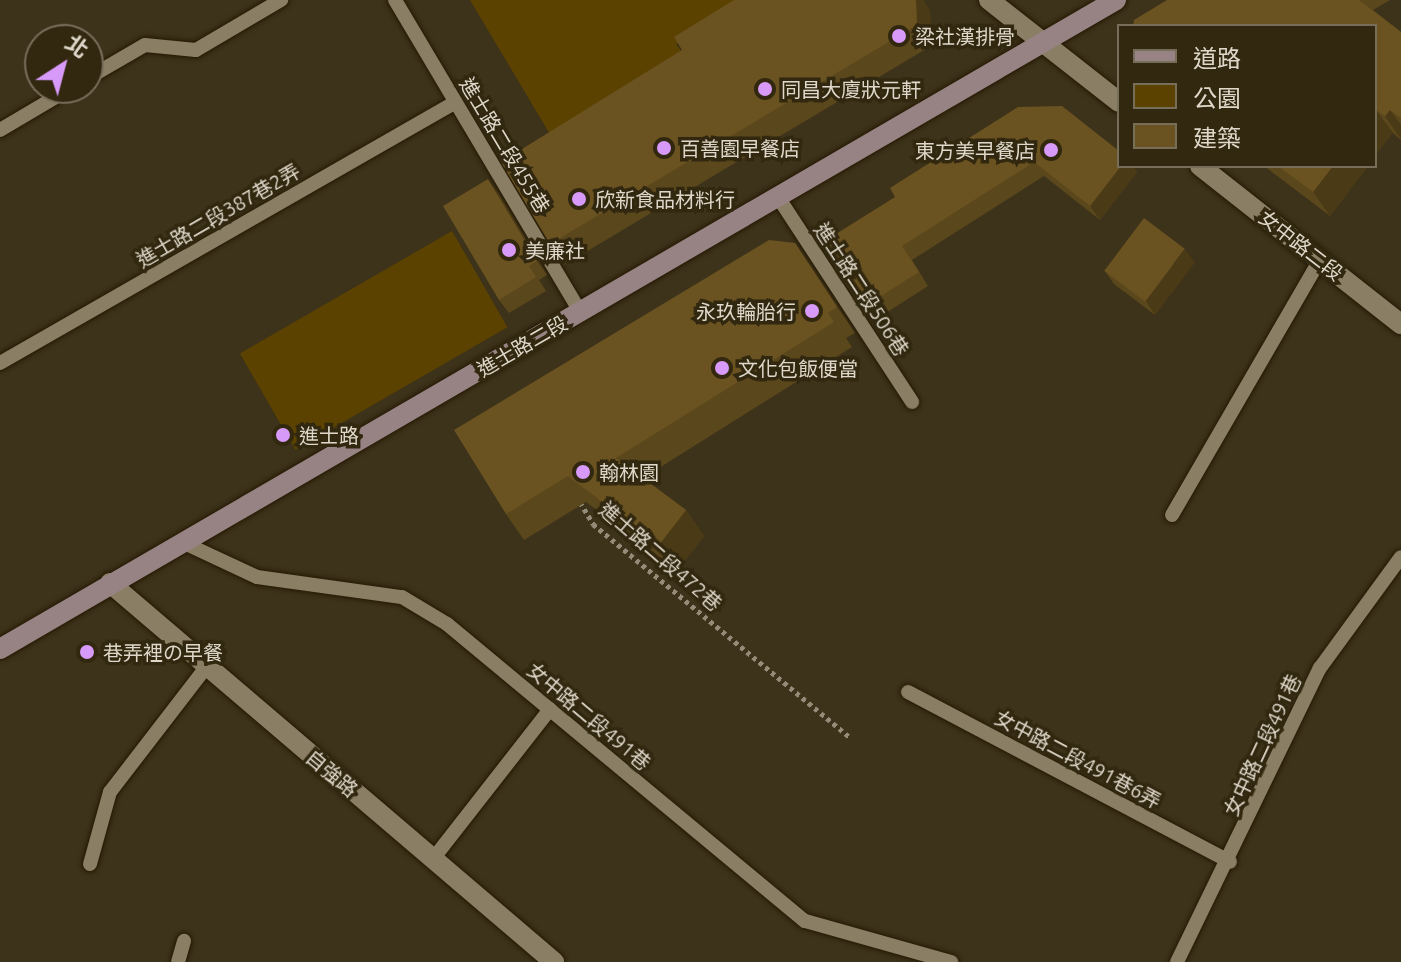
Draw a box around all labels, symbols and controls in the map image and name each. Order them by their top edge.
north arrow [24,24,104,104]
place label: 梁社漢排骨 [915,24,1015,48]
legend [1117,24,1377,168]
marker: 梁社漢排骨 [890,27,908,45]
text: 北 [61,29,93,62]
text: 道路 [1193,45,1241,72]
street label: 進士路二段455巷 [455,73,555,217]
place label: 同昌大廈狀元軒 [781,77,921,101]
marker: 同昌大廈狀元軒 [756,80,774,98]
text: 公園 [1193,85,1241,112]
text: 建築 [1193,125,1241,152]
place label: 百善園早餐店 [680,136,800,160]
place label: 東方美早餐店 [915,138,1035,162]
marker: 百善園早餐店 [655,139,673,157]
marker: 東方美早餐店 [1042,141,1060,159]
street label: 進士路二段387巷2弄 [132,158,304,272]
place label: 欣新食品材料行 [595,187,735,211]
marker: 欣新食品材料行 [570,190,588,208]
street label: 女中路二段 [1254,205,1348,285]
street label: 進士路二段506巷 [810,218,914,360]
place label: 美廉社 [525,238,585,262]
marker: 美廉社 [500,241,518,259]
place label: 永玖輪胎行 [696,299,796,323]
marker: 永玖輪胎行 [803,302,821,320]
street label: 進士路二段 [473,311,571,381]
place label: 文化包飯便當 [738,356,858,380]
marker: 文化包飯便當 [713,359,731,377]
place label: 進士路 [299,423,359,447]
marker: 進士路 [274,426,292,444]
place label: 翰林園 [599,460,659,484]
marker: 翰林園 [574,463,592,481]
street label: 進士路二段472巷 [595,496,727,616]
place label: 巷弄裡の早餐 [103,640,223,664]
marker: 巷弄裡の早餐 [78,643,96,661]
street label: 女中路二段491巷 [522,657,656,775]
street label: 女中路二段491巷 [1219,670,1305,820]
street label: 女中路二段491巷6弄 [991,705,1165,813]
street label: 自強路 [301,745,363,801]

